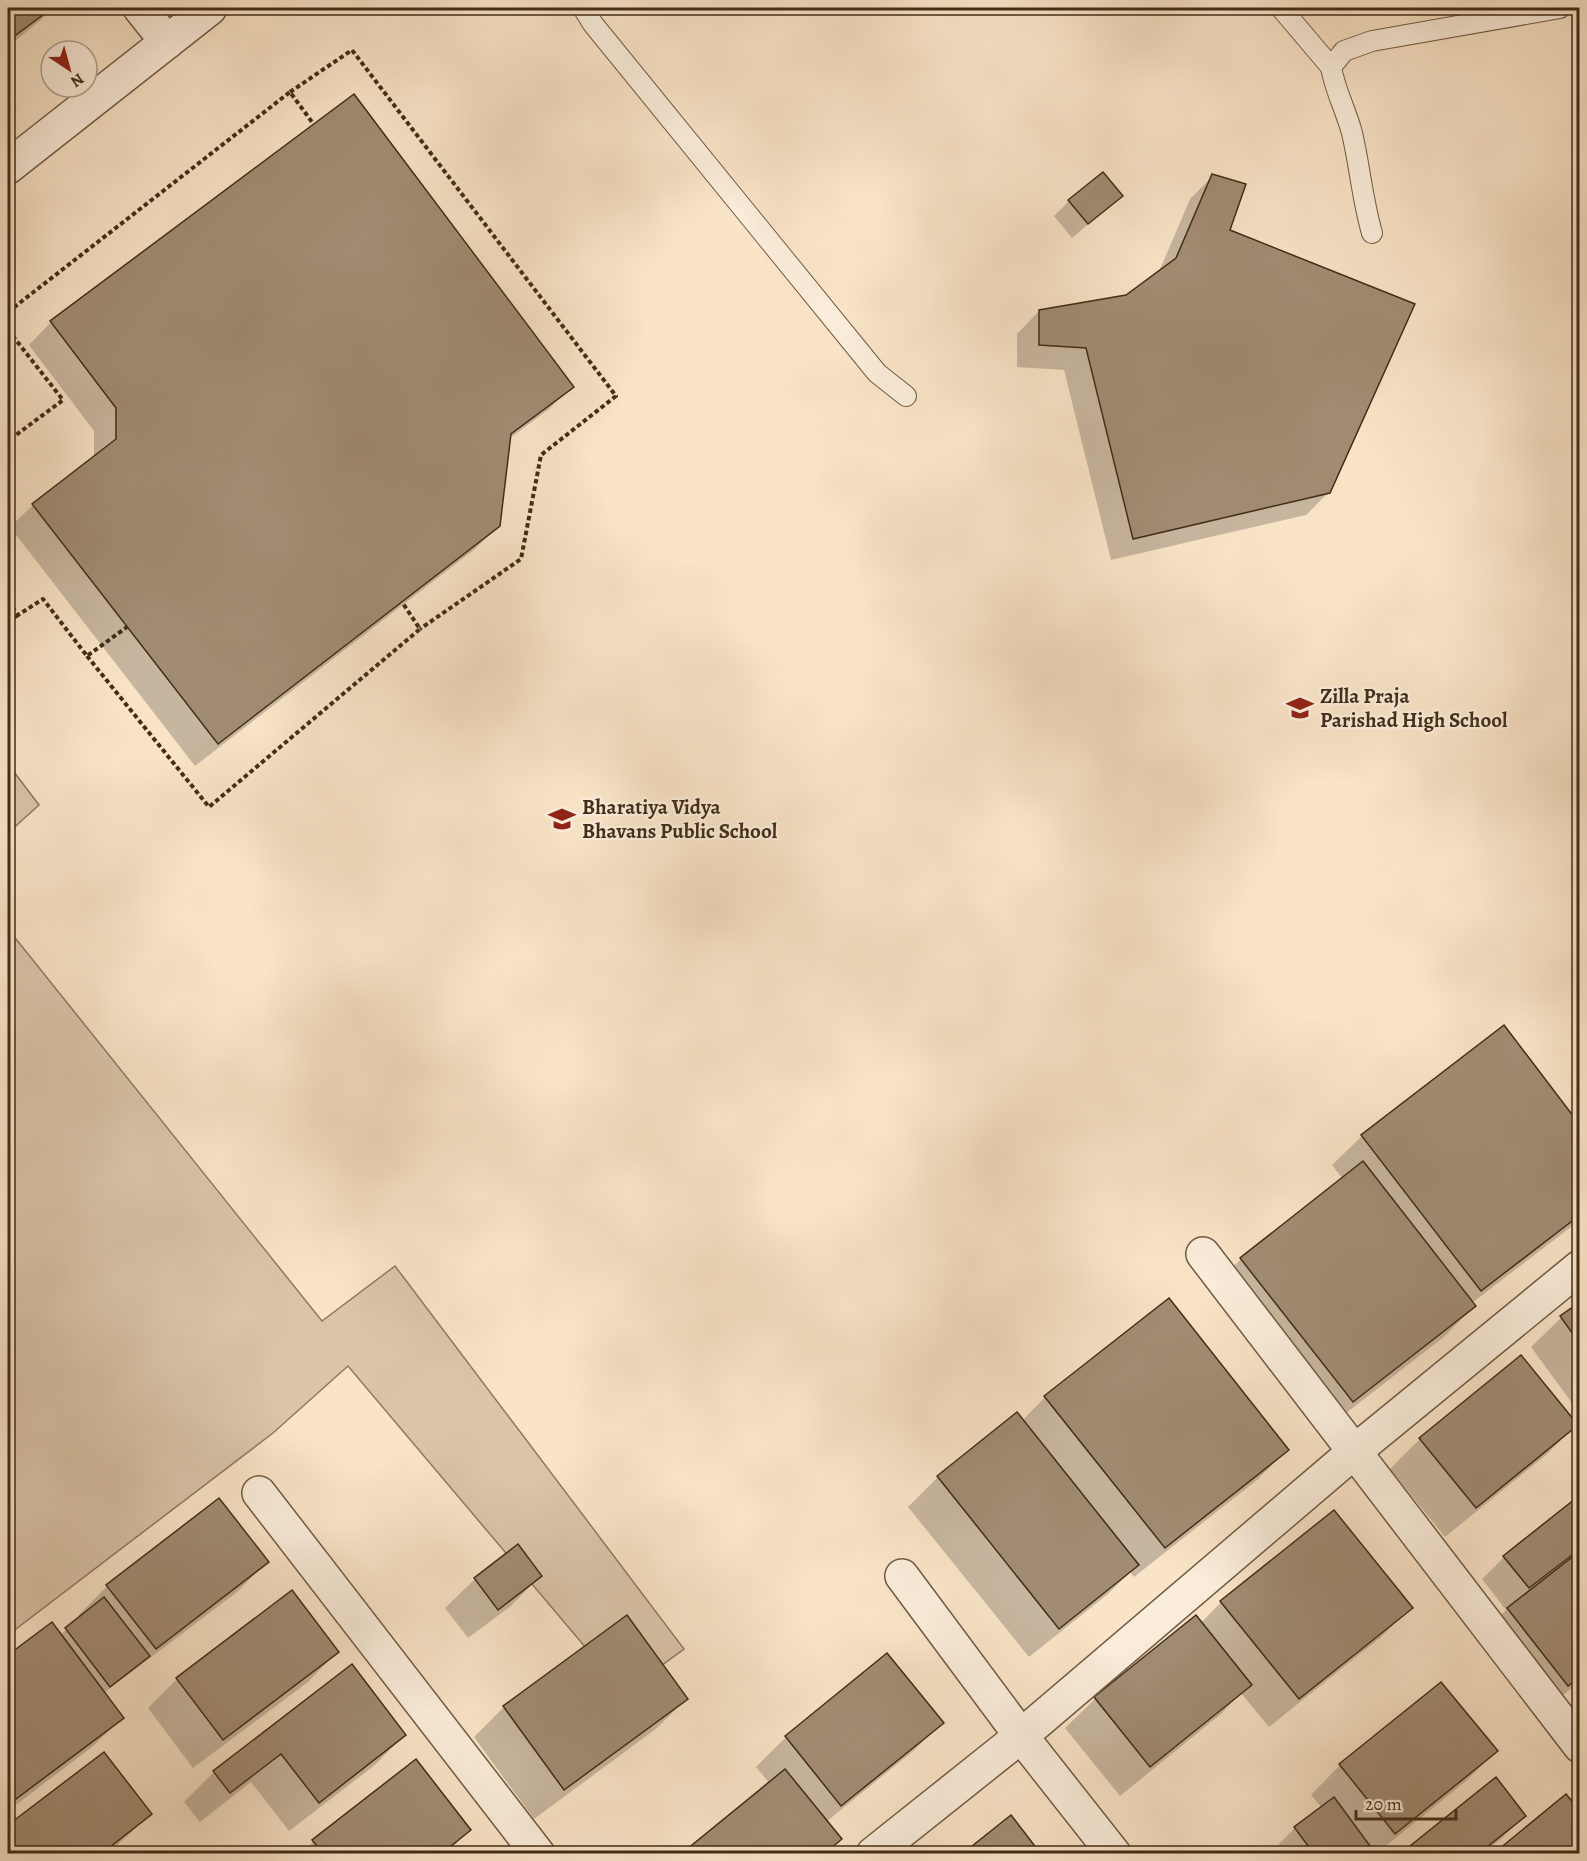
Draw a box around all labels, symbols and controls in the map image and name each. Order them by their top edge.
north arrow [39,39,99,99]
text: N [66,68,88,93]
place label: Zilla Praja Parishad High School [1320,682,1508,734]
school or university icon: Zilla Praja Parishad High School [1285,693,1315,723]
place label: Bharatiya Vidya Bhavans Public School [582,793,778,845]
school or university icon: Bharatiya Vidya Bhavans Public School [547,804,577,834]
scale bar [1356,1783,1456,1821]
text: 20 m [1365,1792,1402,1816]

